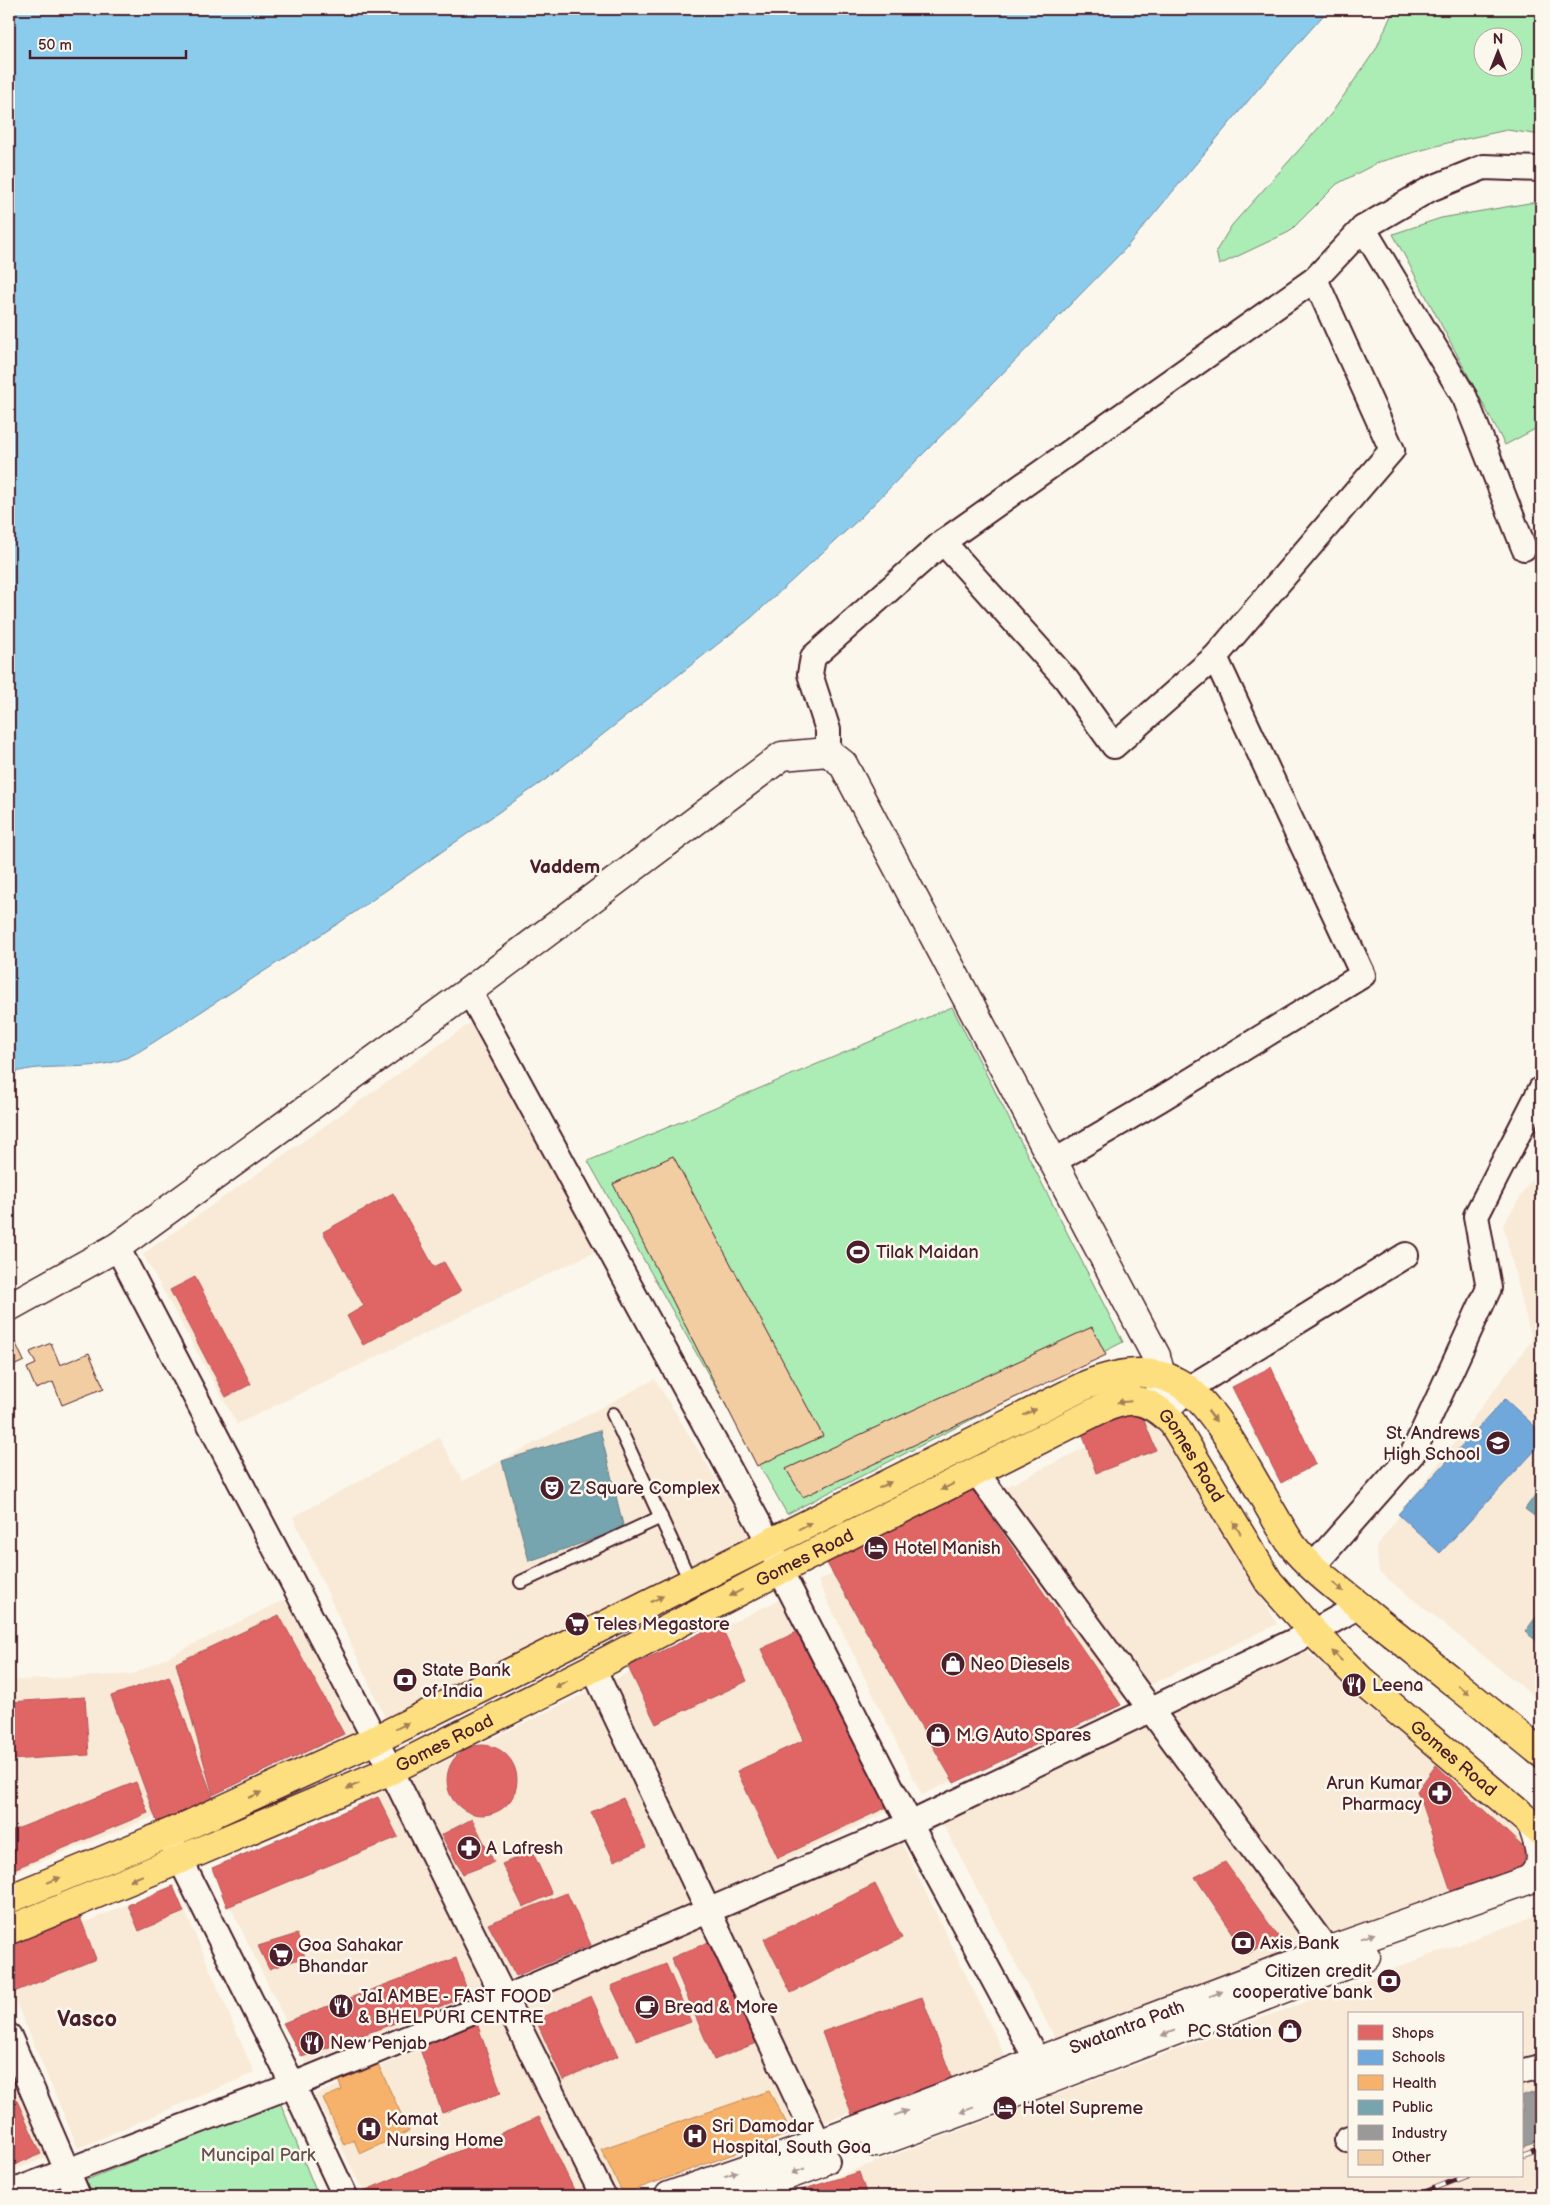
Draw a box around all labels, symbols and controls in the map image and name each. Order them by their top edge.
scale bar [30,28,186,60]
north arrow [1472,28,1522,78]
text: N [1493,31,1503,48]
text: 50 m [38,36,72,55]
district label: Vaddem [530,856,600,879]
sports icon: Tilak Maidan [845,1239,871,1265]
place label: Tilak Maidan [876,1242,979,1263]
one-way arrow [1116,1398,1132,1406]
street label: Gomes Road [1154,1404,1228,1506]
one-way arrow [1023,1408,1037,1416]
one-way arrow [1206,1409,1217,1422]
place label: St. Andrews High School [1383,1423,1480,1465]
school or university icon: St. Andrews High School [1485,1430,1511,1456]
theatre icon: Z Square Complex [539,1475,565,1501]
place label: Z Square Complex [569,1478,720,1499]
one-way arrow [877,1481,892,1489]
one-way arrow [940,1484,954,1492]
one-way arrow [798,1522,813,1530]
one-way arrow [1233,1522,1242,1535]
street label: Gomes Road [752,1525,857,1592]
hotel icon: Hotel Manish [863,1535,889,1561]
place label: Hotel Manish [894,1538,1001,1559]
one-way arrow [1331,1582,1344,1593]
one-way arrow [729,1589,744,1597]
one-way arrow [650,1595,664,1603]
supermarket icon: Teles Megastore [564,1611,590,1637]
place label: Teles Megastore [594,1614,730,1635]
one-way arrow [1331,1650,1343,1662]
shop icon: Neo Diesels [940,1651,966,1677]
place label: Neo Diesels [970,1654,1070,1675]
place label: State Bank of India [422,1660,510,1702]
bank icon: State Bank of India [392,1667,418,1693]
restaurant icon: Leena [1341,1672,1367,1698]
place label: Leena [1372,1675,1424,1696]
one-way arrow [554,1680,568,1688]
one-way arrow [1457,1685,1470,1696]
street label: Gomes Road [392,1710,497,1777]
street label: Gomes Road [1406,1716,1501,1801]
one-way arrow [395,1722,409,1730]
shop icon: M.G Auto Spares [925,1722,951,1748]
place label: M.G Auto Spares [956,1725,1091,1746]
place label: Arun Kumar Pharmacy [1327,1773,1423,1815]
pharmacy icon: Arun Kumar Pharmacy [1427,1780,1453,1806]
one-way arrow [346,1783,360,1791]
one-way arrow [248,1790,262,1798]
pharmacy icon: A Lafresh [456,1835,482,1861]
place label: A Lafresh [486,1838,563,1859]
one-way arrow [128,1874,143,1882]
one-way arrow [47,1876,61,1884]
bank icon: Axis Bank [1230,1930,1256,1956]
one-way arrow [1361,1932,1376,1940]
place label: Axis Bank [1260,1933,1339,1954]
place label: Goa Sahakar Bhandar [298,1935,403,1977]
supermarket icon: Goa Sahakar Bhandar [268,1942,294,1968]
place label: Citizen credit cooperative bank [1232,1961,1372,2003]
bank icon: Citizen credit cooperative bank [1376,1968,1402,1994]
place label: JaI AMBE - FAST FOOD & BHELPURI CENTRE [358,1986,551,2028]
one-way arrow [1209,1990,1224,1998]
restaurant icon: JaI AMBE - FAST FOOD & BHELPURI CENTRE [328,1993,354,2019]
cafe icon: Bread & More [634,1994,660,2020]
street label: Swatantra Path [1066,1996,1187,2059]
place label: Bread & More [664,1997,778,2018]
district label: Vasco [57,2006,117,2033]
legend [1348,2012,1522,2178]
shop icon: PC Station [1277,2018,1303,2044]
place label: PC Station [1187,2021,1272,2042]
text: Shops [1392,2024,1435,2043]
restaurant icon: New Penjab [299,2030,325,2056]
one-way arrow [1161,2030,1175,2038]
place label: New Penjab [330,2033,427,2054]
text: Schools [1392,2048,1446,2067]
text: Health [1392,2074,1437,2093]
hotel icon: Hotel Supreme [992,2095,1018,2121]
place label: Hotel Supreme [1022,2098,1143,2119]
text: Public [1392,2098,1433,2117]
one-way arrow [959,2106,974,2114]
place label: Kamat Nursing Home [386,2109,504,2151]
one-way arrow [893,2109,908,2116]
hospital icon: Kamat Nursing Home [356,2116,382,2142]
place label: Sri Damodar Hospital, South Goa [712,2116,871,2158]
hospital icon: Sri Damodar Hospital, South Goa [682,2123,708,2149]
text: Industry [1392,2124,1447,2143]
park label: Muncipal Park [200,2145,316,2166]
text: Other [1392,2148,1431,2167]
one-way arrow [790,2167,805,2175]
one-way arrow [724,2170,739,2178]

